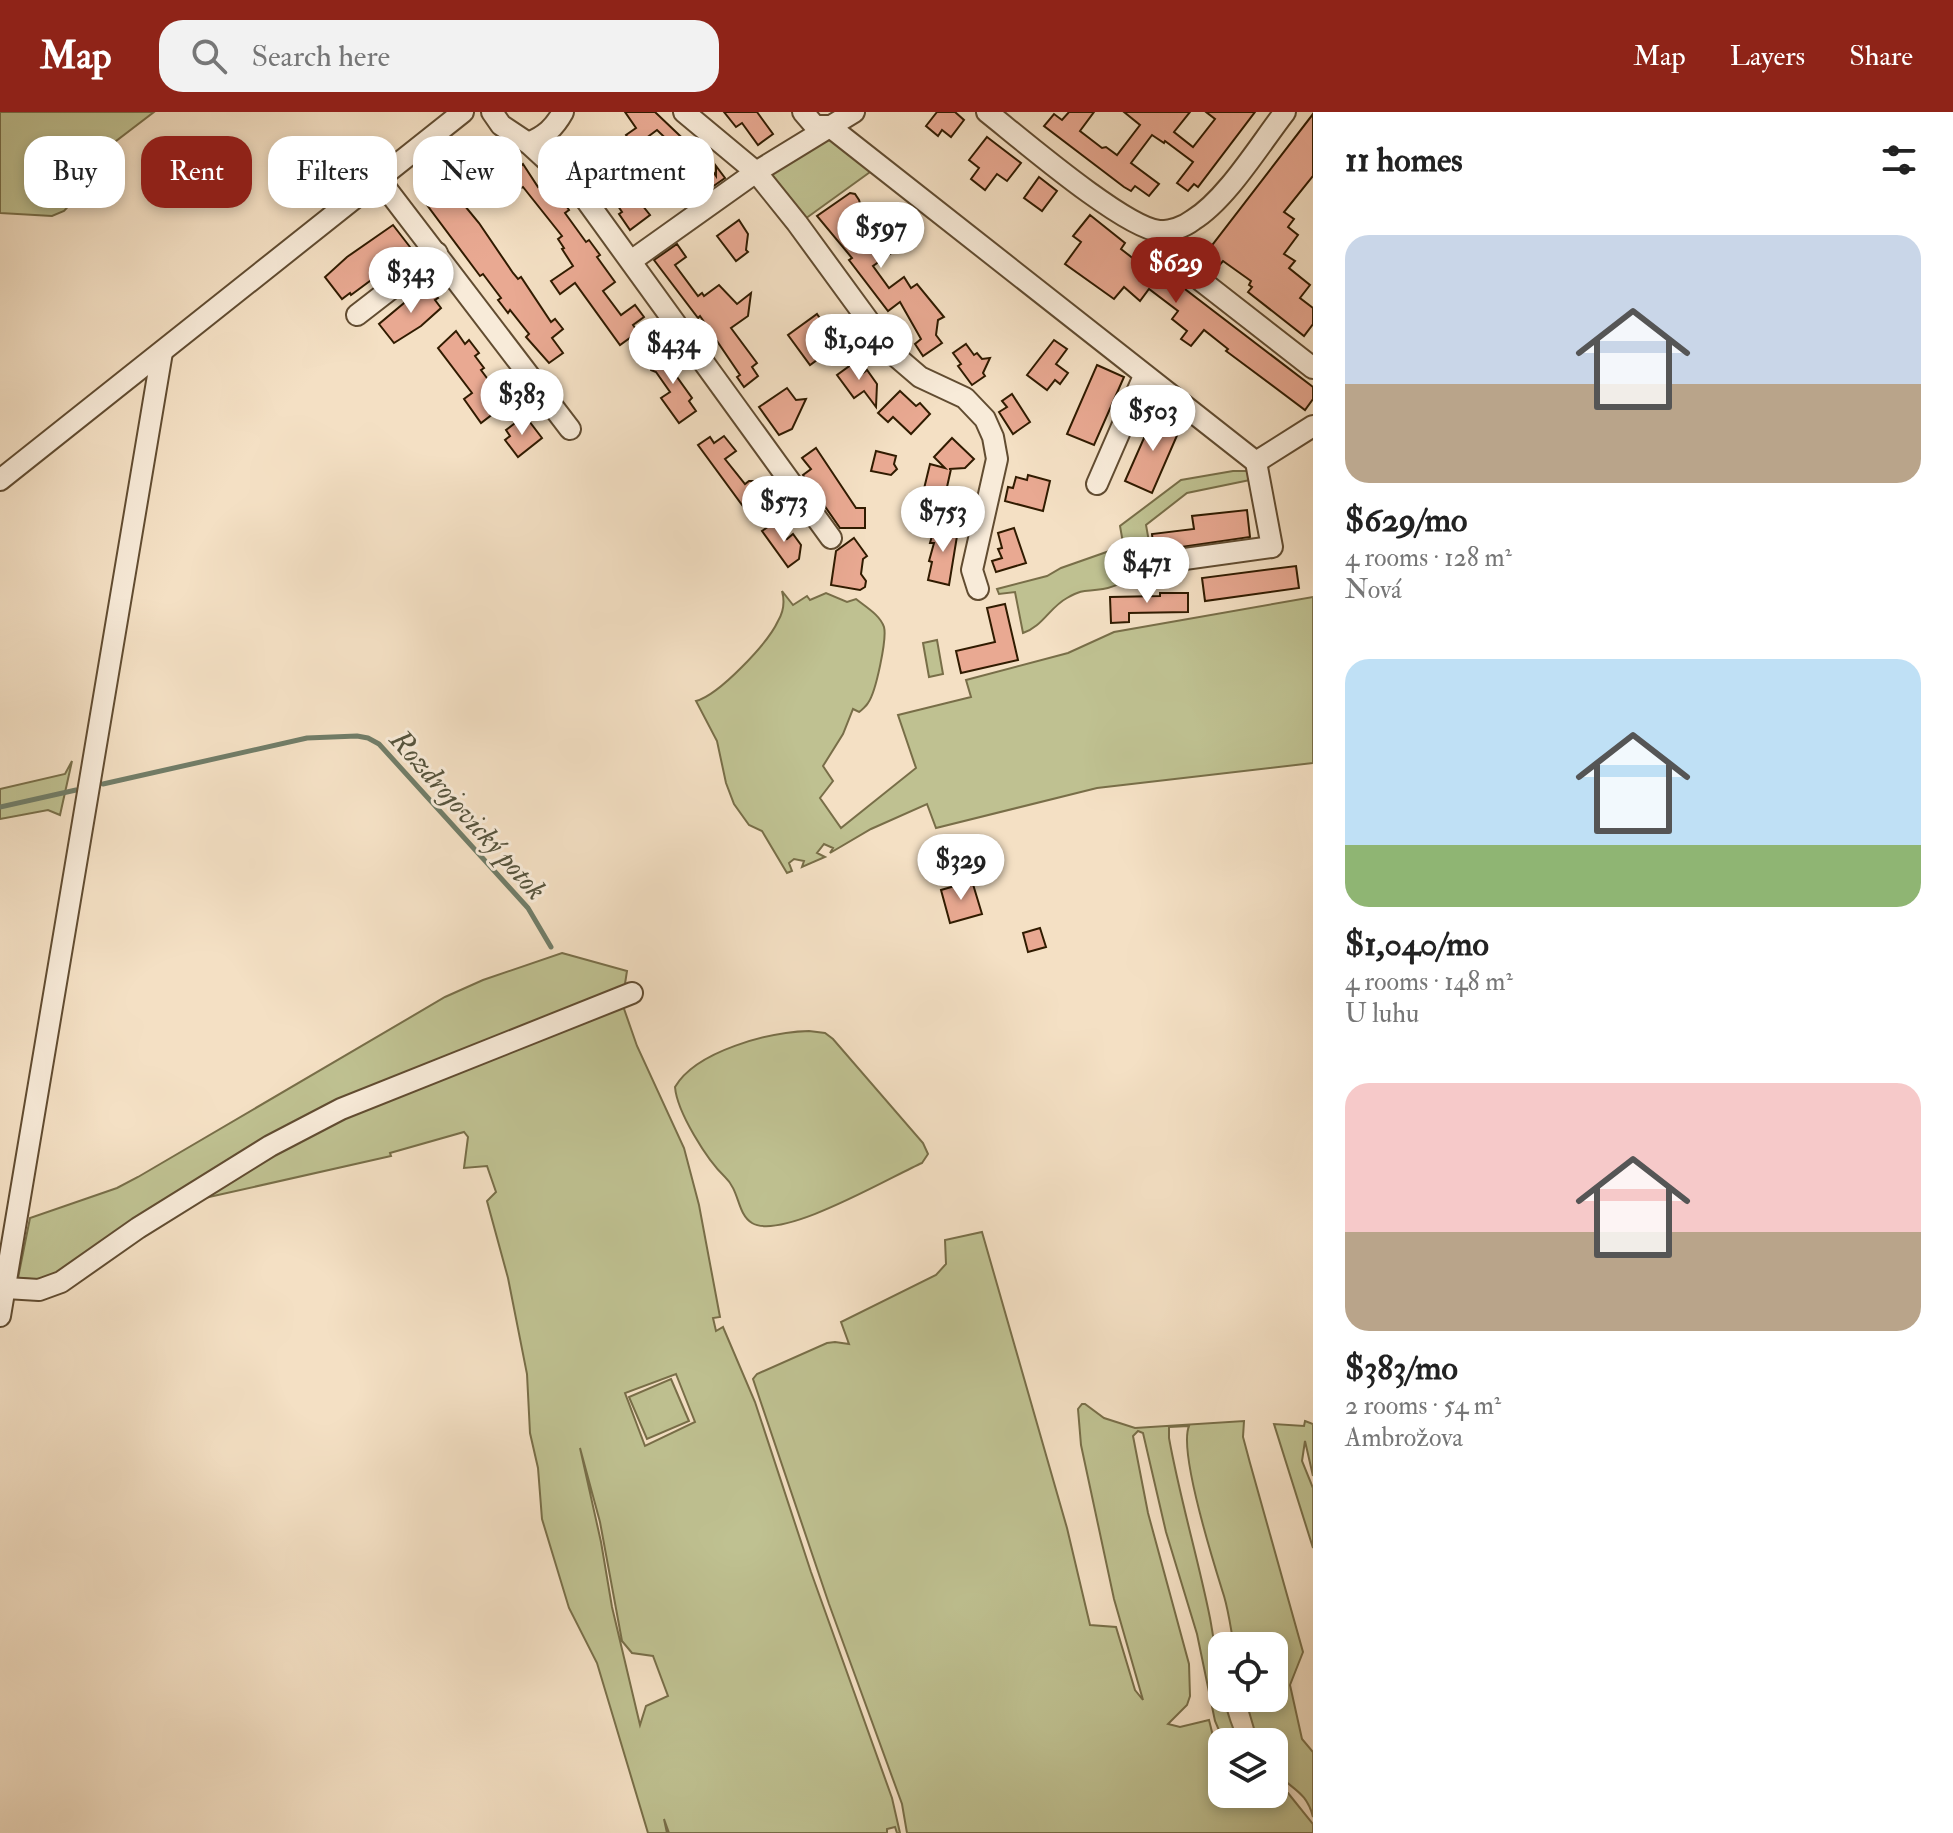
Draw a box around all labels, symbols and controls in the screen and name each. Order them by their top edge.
search box [159,20,719,92]
text: Map [40,32,111,80]
icon: search [187,34,231,78]
text: Search here [251,38,390,75]
text: Map [1633,39,1686,74]
text: Layers [1730,39,1805,74]
text: Share [1849,39,1913,74]
chip: Buy [24,136,125,208]
chip: Rent [141,136,252,208]
chip: Filters [268,136,397,208]
chip: New [413,136,522,208]
chip: Apartment [538,136,714,208]
icon: filters [1877,138,1921,182]
text: 11 homes [1345,139,1463,182]
pin: $597 [834,202,928,270]
text: $597 [855,212,907,244]
pin: $629 [1129,237,1223,305]
pin: $343 [364,247,458,315]
text: $629 [1149,247,1203,279]
text: $343 [387,257,435,289]
icon: home [1561,287,1705,431]
pin: $1,040 [794,314,924,382]
pin: $434 [626,318,720,386]
text: $1,040 [824,324,894,356]
text: $434 [647,328,699,360]
pin: $383 [475,369,569,437]
text: $383 [499,379,545,411]
pin: $503 [1106,385,1200,453]
text: $503 [1128,395,1178,427]
pin: $573 [737,476,831,544]
text: $573 [760,486,808,518]
pin: $753 [896,486,990,554]
text: $753 [919,496,967,528]
text: $629/mo [1345,499,1468,542]
pin: $471 [1100,537,1194,605]
text: 4 rooms · 128 m² [1345,542,1512,574]
text: $471 [1122,547,1172,579]
text: Nová [1345,574,1402,606]
icon: home [1561,711,1705,855]
water label: Rozdrojovický potok [381,721,554,908]
pin: $329 [914,834,1008,902]
text: $329 [935,844,987,876]
text: $1,040/mo [1345,923,1489,966]
text: 4 rooms · 148 m² [1345,966,1513,998]
text: U luhu [1345,998,1419,1030]
icon: home [1561,1135,1705,1279]
text: $383/mo [1345,1347,1458,1390]
text: 2 rooms · 54 m² [1345,1390,1501,1422]
text: Ambrožova [1345,1422,1463,1454]
map controls [1208,1632,1288,1808]
button: locate [1208,1632,1288,1712]
button: layers [1208,1728,1288,1808]

